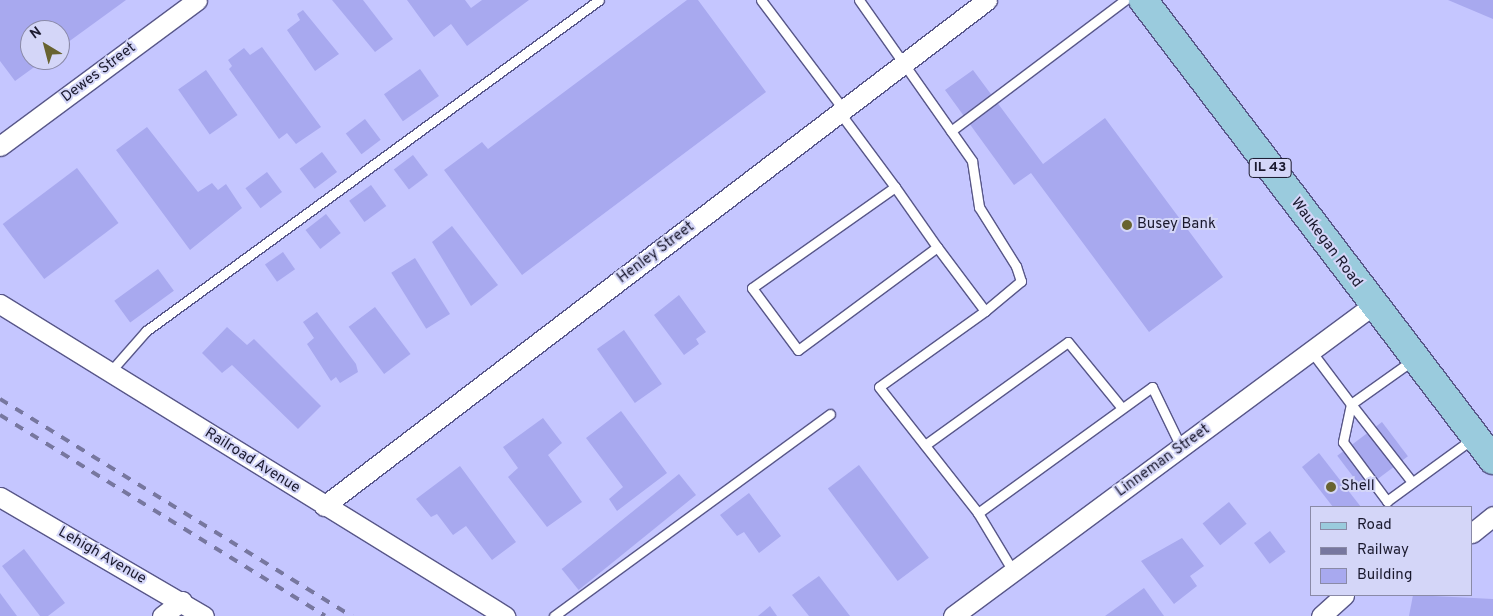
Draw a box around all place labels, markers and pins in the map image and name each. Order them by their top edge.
place label: Busey Bank [1137,216,1216,234]
marker: Busey Bank [1121,219,1133,231]
place label: Shell [1341,478,1375,496]
marker: Shell [1325,481,1337,493]

